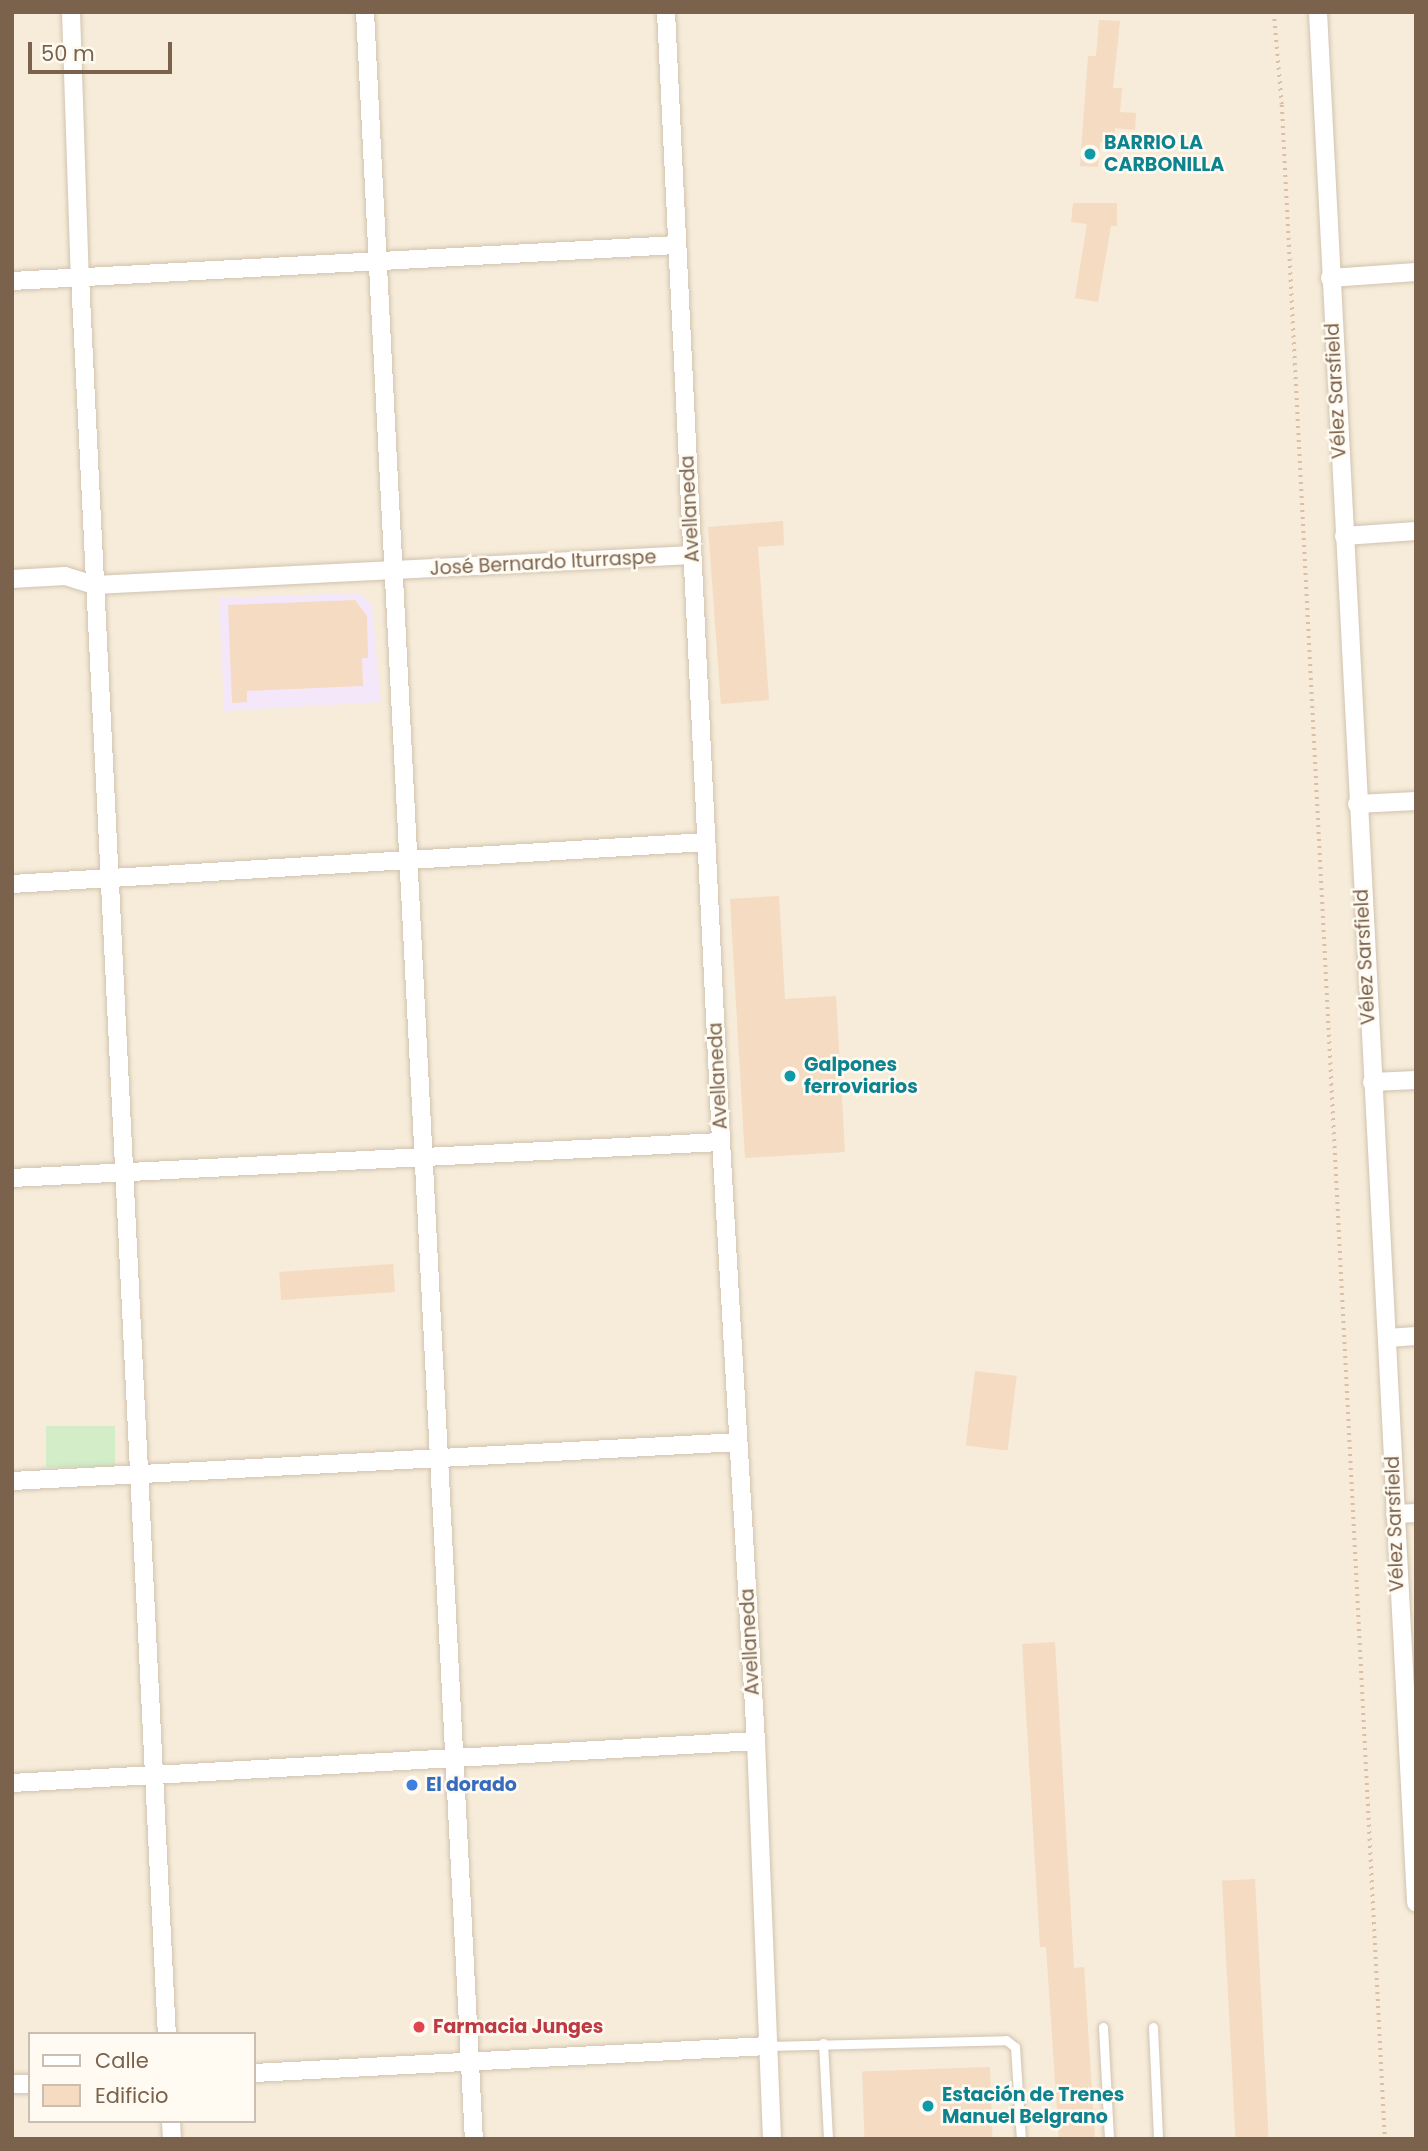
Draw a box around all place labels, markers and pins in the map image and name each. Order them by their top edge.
place label: BARRIO LA CARBONILLA [1104,132,1224,176]
marker: BARRIO LA CARBONILLA [1082,146,1098,162]
place label: Galpones ferroviarios [804,1054,918,1098]
marker: Galpones ferroviarios [782,1068,798,1084]
place label: El dorado [426,1774,517,1796]
marker: El dorado [404,1777,420,1793]
place label: Farmacia Junges [433,2016,603,2038]
marker: Farmacia Junges [411,2019,427,2035]
place label: Estación de Trenes Manuel Belgrano [942,2084,1124,2128]
marker: Estación de Trenes Manuel Belgrano [920,2098,936,2114]

